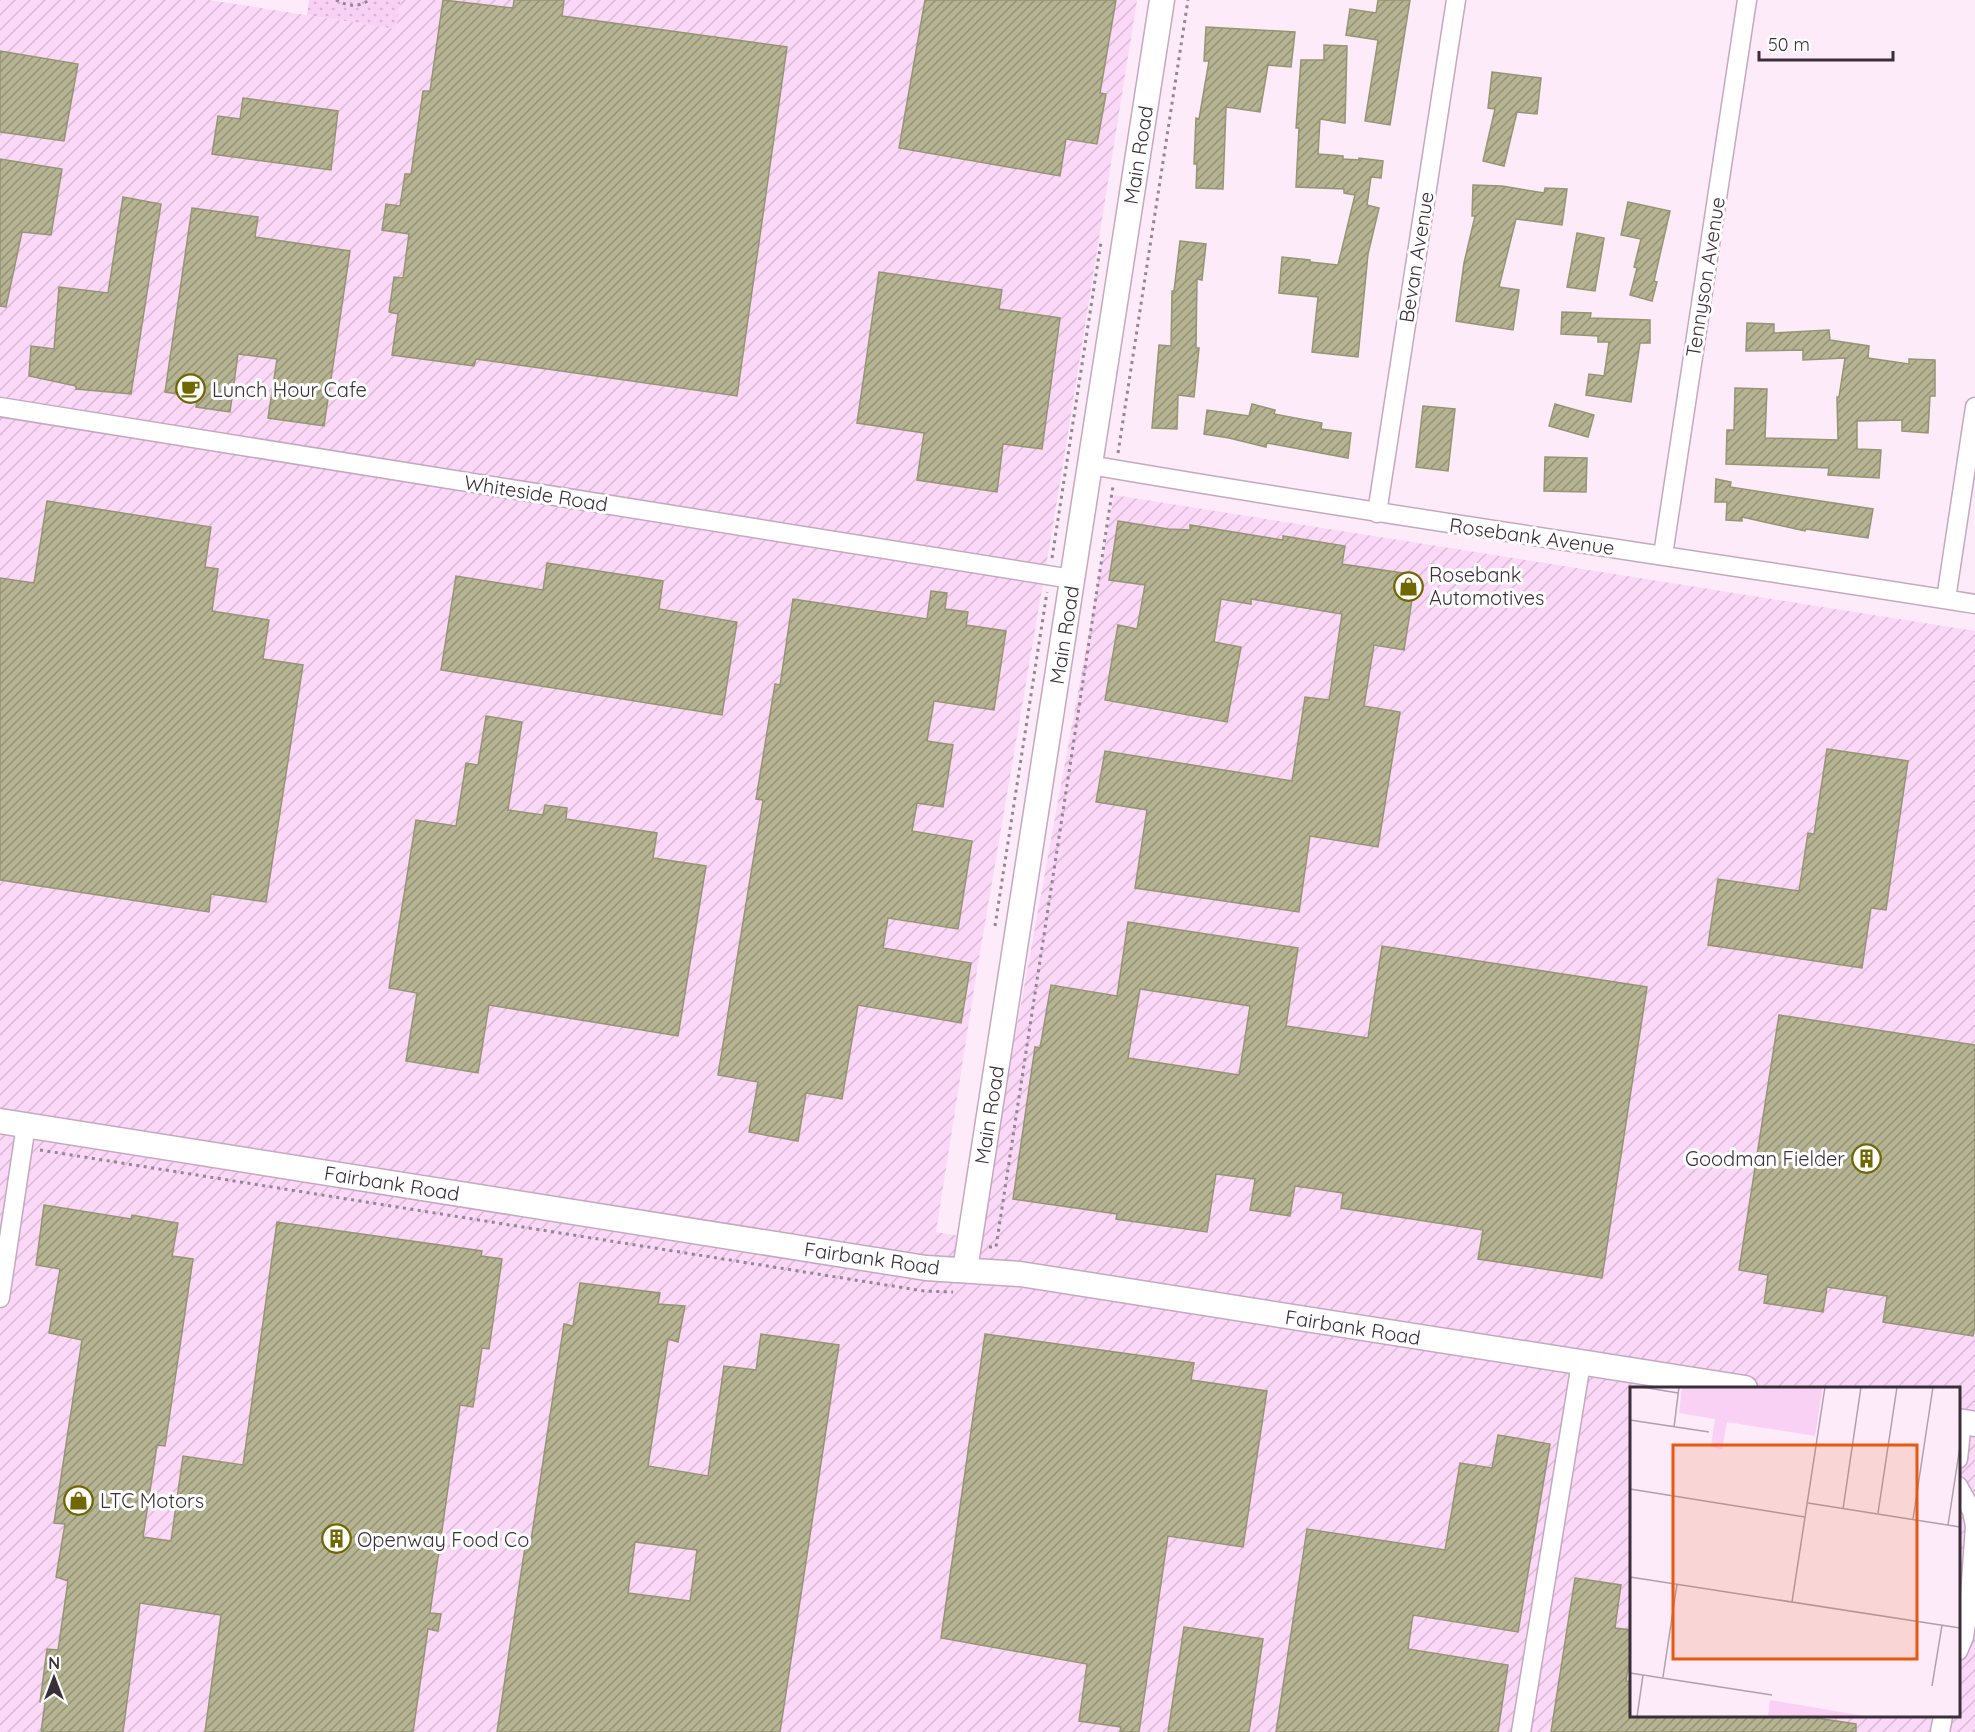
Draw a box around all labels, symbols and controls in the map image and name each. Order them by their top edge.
scale bar [1759,24,1892,62]
text: 50 m [1768,33,1810,56]
street label: Main Road [1118,104,1158,206]
street label: Bevan Avenue [1393,190,1439,324]
street label: Tennyson Avenue [1680,195,1730,359]
cafe icon: Lunch Hour Cafe [175,373,207,405]
place label: Lunch Hour Cafe [212,377,367,402]
street label: Whiteside Road [462,469,610,517]
street label: Rosebank Avenue [1448,512,1616,560]
place label: Rosebank Automotives [1429,562,1544,610]
shop icon: Rosebank Automotives [1392,570,1424,602]
street label: Main Road [1044,584,1084,686]
street label: Main Road [969,1064,1009,1166]
building icon: Goodman Fielder [1850,1142,1882,1174]
place label: Goodman Fielder [1685,1146,1845,1171]
street label: Fairbank Road [323,1160,461,1206]
street label: Fairbank Road [803,1236,941,1280]
street label: Fairbank Road [1284,1304,1422,1350]
inset map [1630,1387,1960,1717]
shop icon: LTC Motors [63,1484,95,1516]
place label: LTC Motors [100,1488,204,1513]
building icon: Openway Food Co [320,1523,352,1555]
place label: Openway Food Co [357,1527,529,1552]
north arrow [24,1648,84,1708]
text: N [48,1653,60,1673]

